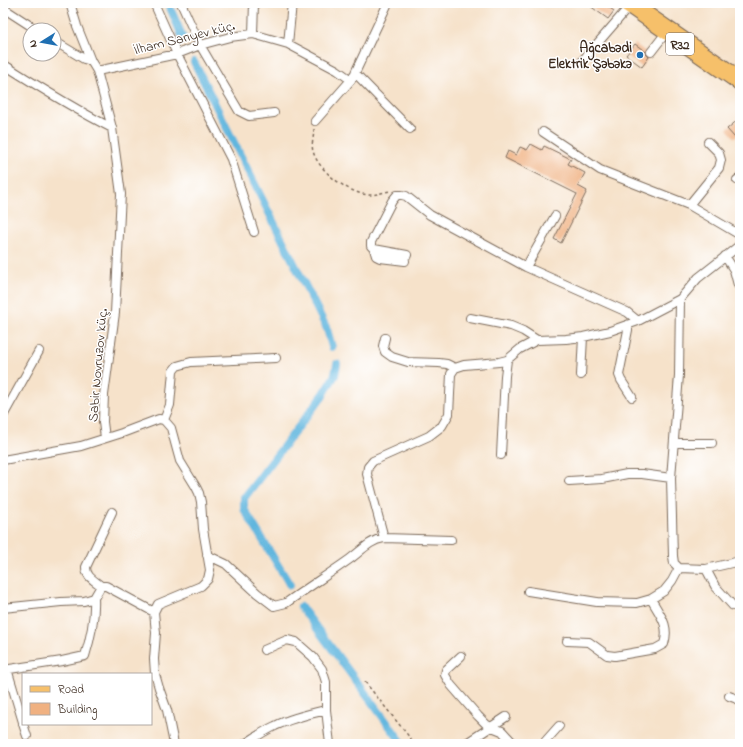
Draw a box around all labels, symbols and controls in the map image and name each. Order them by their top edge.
street label: İlham Sarıyev küç. [131,16,238,62]
north arrow [22,22,62,62]
road number: R32 [666,33,694,55]
place label: Ağcabədi Elektrik Şəbəkə [548,38,632,75]
text: N [25,39,42,49]
marker: Ağcabədi Elektrik Şəbəkə [635,50,645,60]
street label: Sabir Novruzov küç. [83,307,114,423]
legend [22,673,152,725]
text: Road [58,681,84,699]
text: Building [57,701,97,720]

